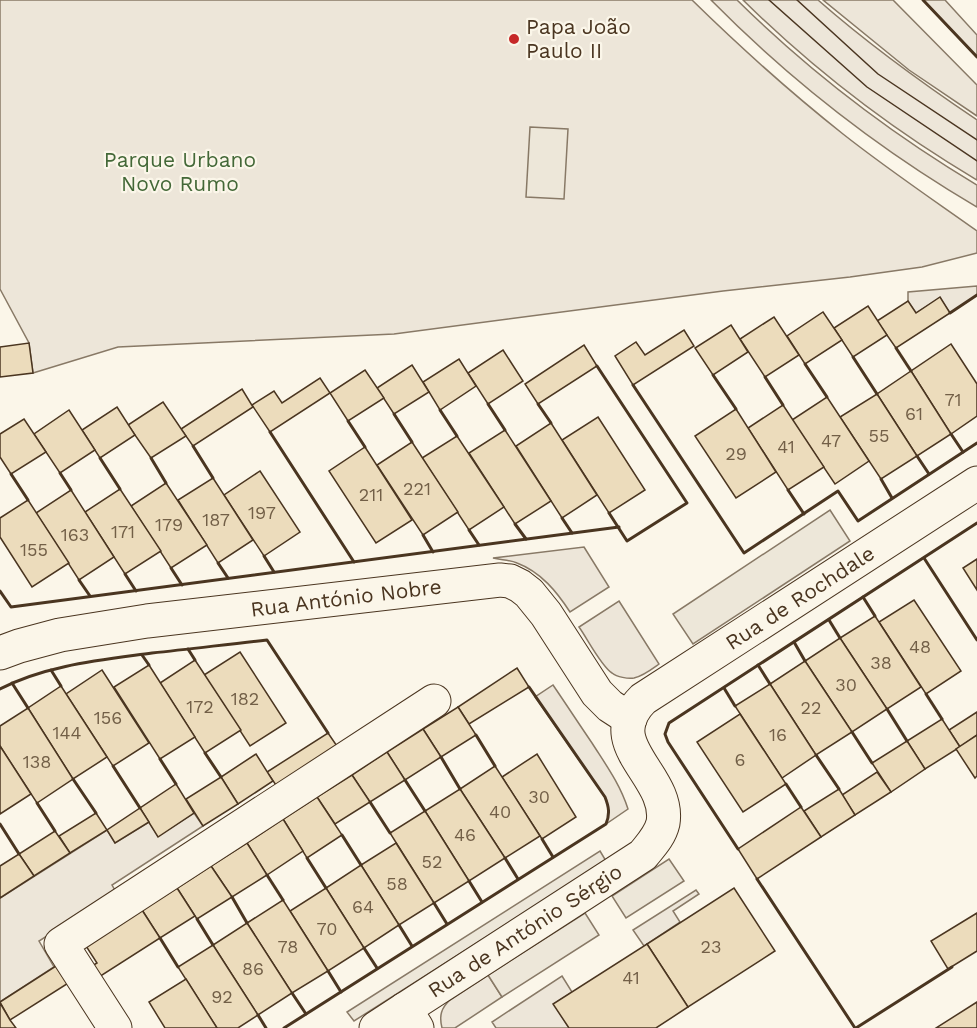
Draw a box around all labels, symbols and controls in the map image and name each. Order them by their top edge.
place label: Papa João Paulo II [526,14,631,63]
marker: Papa João Paulo II [507,32,521,46]
park label: Parque Urbano Novo Rumo [104,147,256,196]
house number: 71 [944,389,962,410]
house number: 61 [905,403,923,424]
house number: 55 [869,425,889,446]
house number: 47 [821,430,841,451]
house number: 41 [777,436,795,457]
house number: 29 [725,443,747,464]
house number: 221 [403,478,431,499]
house number: 211 [359,484,383,505]
house number: 197 [248,502,276,523]
house number: 187 [202,509,230,530]
house number: 179 [155,514,183,535]
house number: 171 [111,521,135,542]
house number: 163 [61,524,89,545]
house number: 155 [20,539,48,560]
street label: Rua de Rochdale [721,540,879,655]
street label: Rua António Nobre [249,573,443,622]
house number: 48 [909,636,931,657]
house number: 38 [870,652,892,673]
house number: 30 [835,674,857,695]
house number: 182 [231,688,259,709]
house number: 172 [186,696,214,717]
house number: 22 [801,697,822,718]
house number: 156 [94,707,122,728]
house number: 144 [52,722,82,743]
house number: 16 [769,724,787,745]
house number: 6 [735,749,745,770]
house number: 138 [23,751,51,772]
house number: 30 [528,786,550,807]
house number: 40 [489,801,511,822]
house number: 46 [454,824,476,845]
house number: 52 [422,851,442,872]
street label: Rua de António Sérgio [423,858,626,1003]
house number: 58 [386,873,408,894]
house number: 64 [352,896,374,917]
house number: 70 [317,918,337,939]
house number: 78 [278,936,298,957]
house number: 23 [701,936,722,957]
house number: 86 [242,958,264,979]
house number: 41 [622,967,640,988]
house number: 92 [211,986,233,1007]

